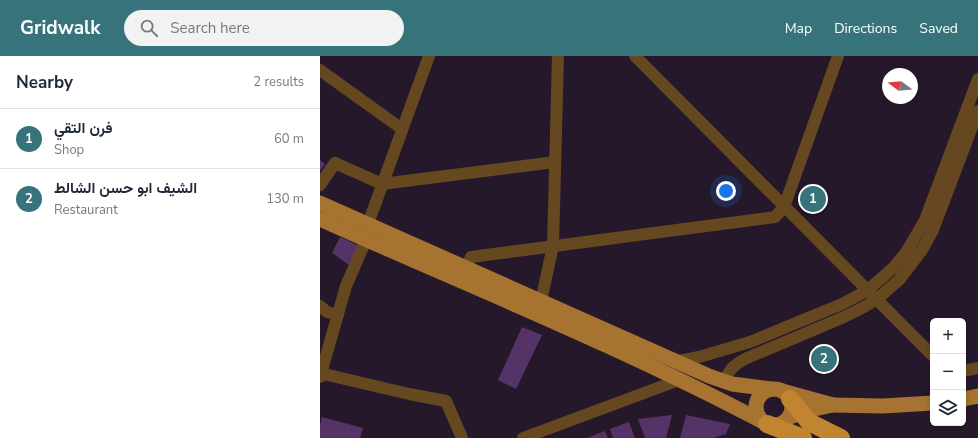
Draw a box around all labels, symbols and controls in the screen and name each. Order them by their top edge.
search box [124,10,404,46]
text: Gridwalk [20,15,100,41]
icon: search [138,17,160,39]
text: Search here [170,18,250,38]
text: Map [785,19,812,38]
text: Directions [834,19,897,38]
text: Saved [919,19,958,38]
north arrow [882,68,918,104]
text: Nearby [16,71,73,94]
text: 2 results [253,73,304,91]
text: فرن التقي [54,118,113,138]
text: 1 [25,130,33,148]
text: 60 m [274,130,304,148]
text: Shop [54,141,84,159]
text: الشيف ابو حسن الشالط [54,178,197,198]
your location [716,181,736,201]
pin: 1 [800,184,826,214]
text: 2 [25,190,33,208]
text: 130 m [266,190,304,208]
text: Restaurant [54,201,118,219]
map controls [930,318,966,426]
button: + [930,318,966,354]
pin: 2 [811,344,837,374]
button: − [930,354,966,390]
button: layers [930,390,966,426]

